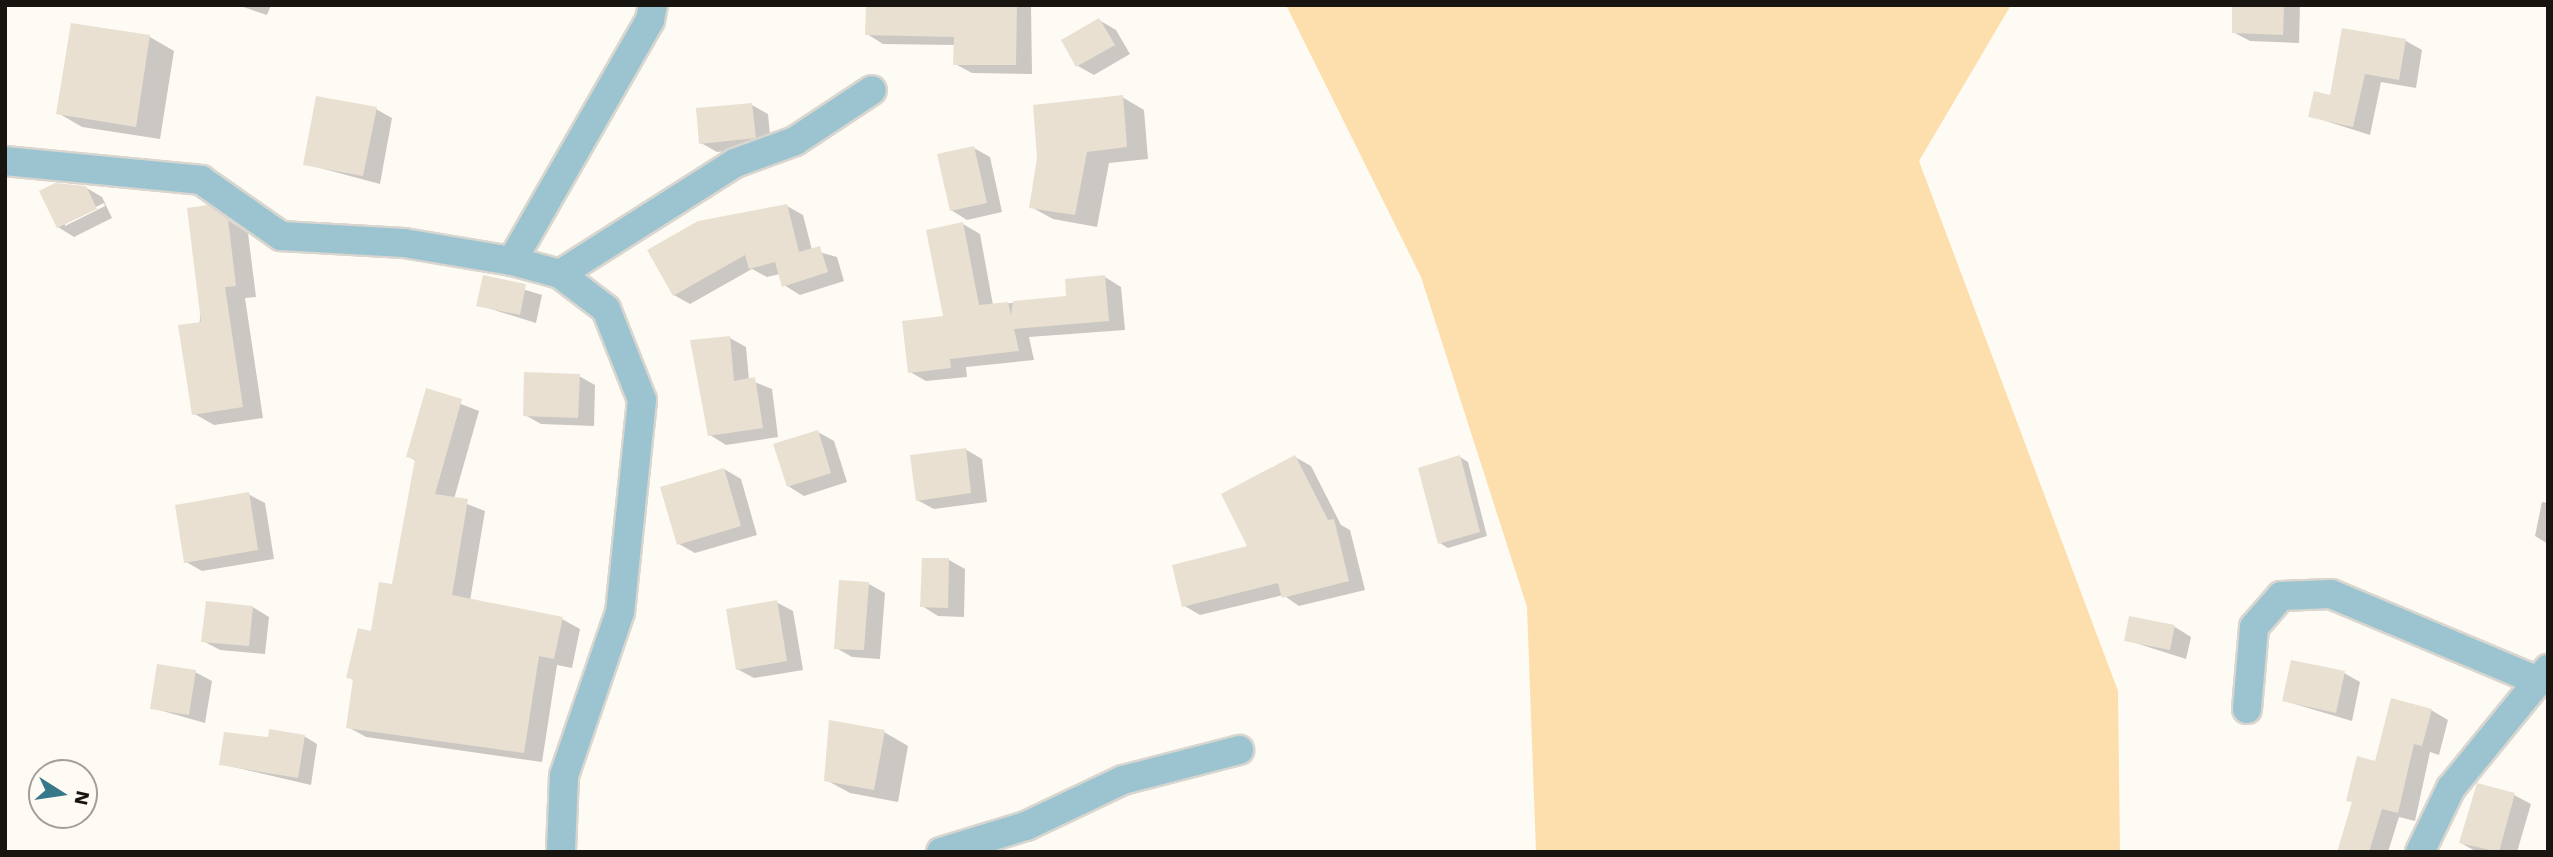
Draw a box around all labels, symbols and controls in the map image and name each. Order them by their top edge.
north arrow [28,759,98,829]
text: N [69,789,95,807]

